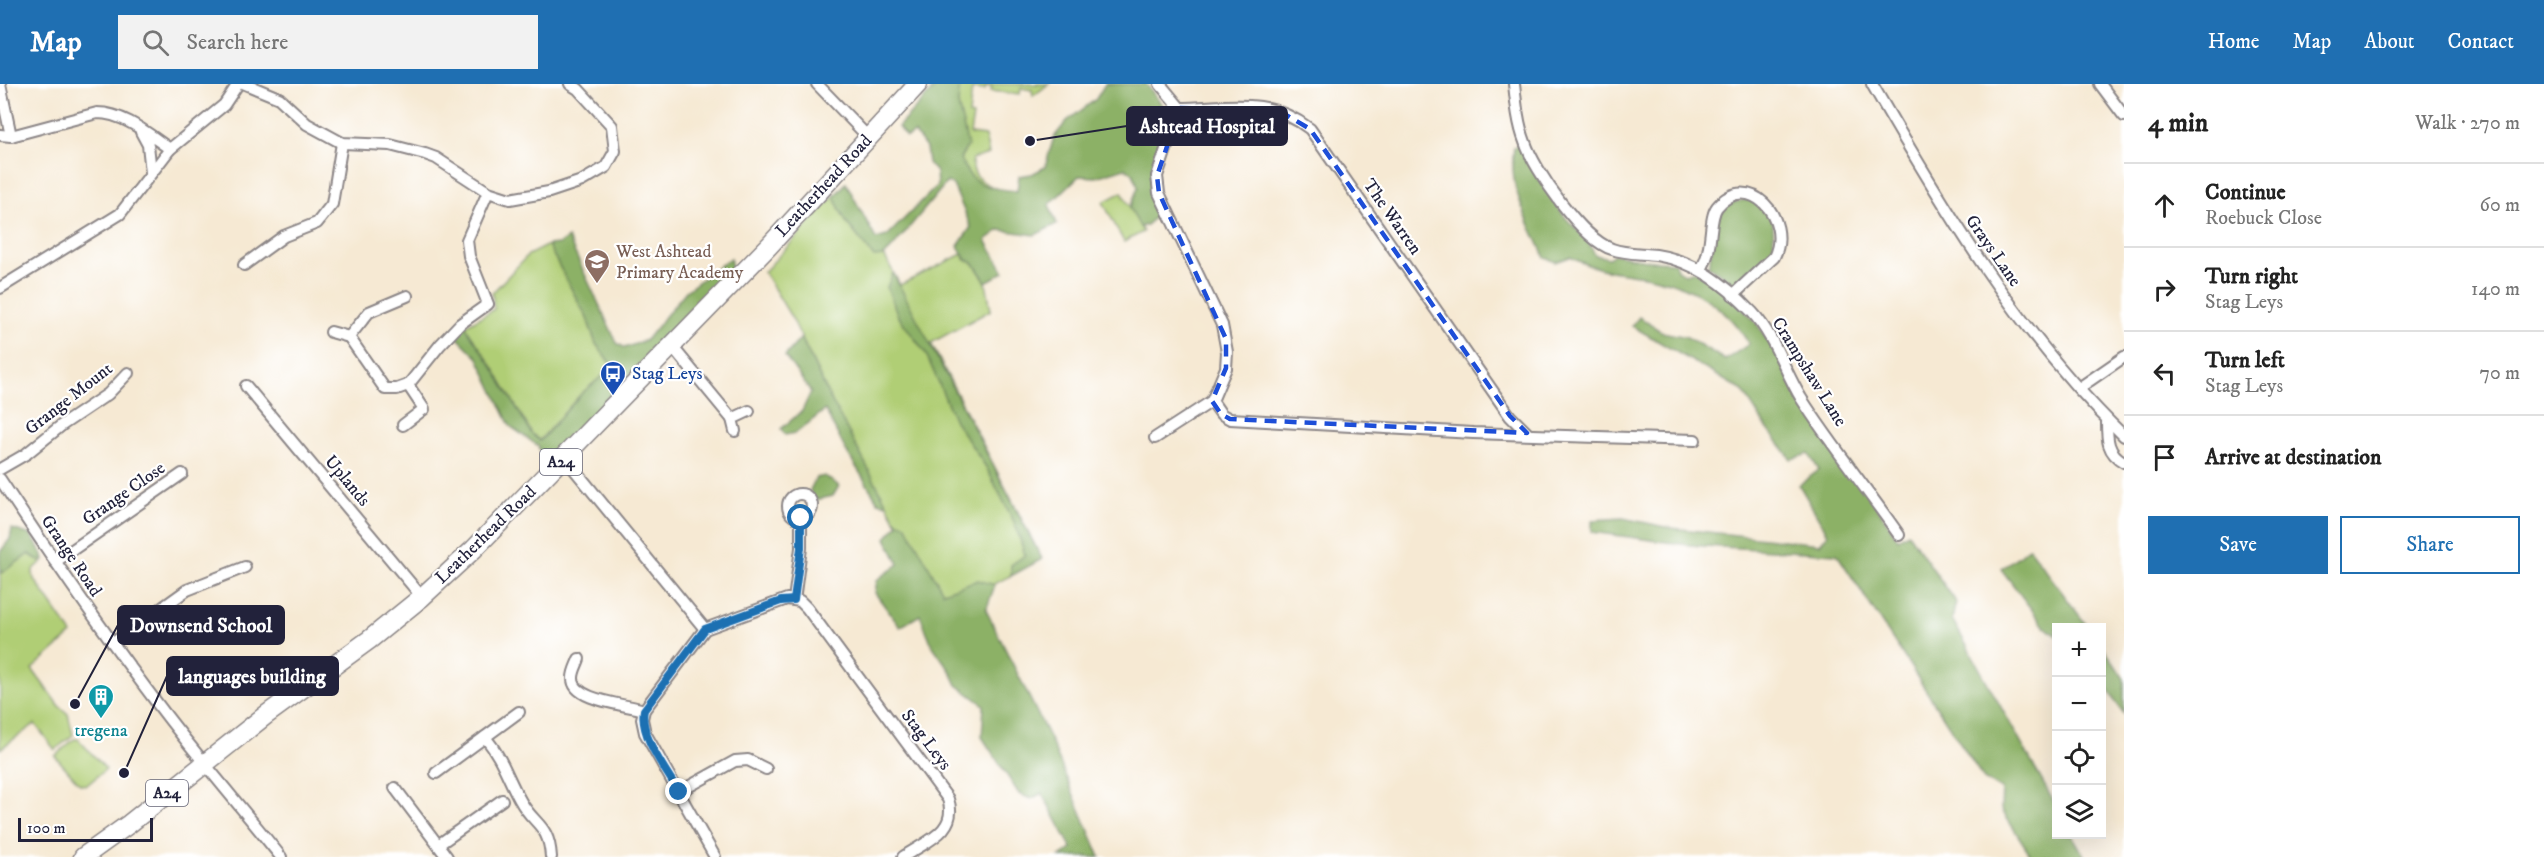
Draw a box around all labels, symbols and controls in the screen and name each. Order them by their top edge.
search box [118,15,538,69]
text: Map [30,25,82,60]
icon: search [139,26,172,59]
text: Search here [187,29,288,56]
text: Home [2208,29,2260,55]
text: Map [2293,29,2331,55]
text: About [2364,29,2415,55]
text: Contact [2448,29,2514,55]
callout: Ashtead Hospital [1127,107,1287,145]
text: 4 min [2148,107,2208,140]
text: Walk · 270 m [2415,111,2520,136]
text: Ashtead Hospital [1138,115,1276,140]
street label: Leatherhead Road [771,130,877,242]
street label: The Warren [1358,175,1426,260]
text: Continue [2205,179,2286,206]
icon: ahead [2148,189,2181,222]
text: 60 m [2480,193,2520,218]
text: Roebuck Close [2205,206,2322,231]
street label: Grays Lane [1960,211,2026,291]
place label: West Ashtead Primary Academy [615,241,744,284]
school or university icon: West Ashtead Primary Academy [582,247,612,285]
text: Turn right [2205,263,2298,290]
icon: right [2148,273,2181,306]
text: 140 m [2471,277,2520,302]
text: Stag Leys [2205,290,2283,315]
street label: Crampshaw Lane [1767,313,1851,431]
text: Turn left [2205,347,2285,374]
icon: left [2148,357,2181,390]
street label: Grange Mount [21,358,117,440]
bus stop icon: Stag Leys [598,359,628,397]
text: 70 m [2479,361,2520,386]
place label: Stag Leys [632,363,702,385]
text: Stag Leys [2205,374,2283,399]
icon: arrive [2148,441,2181,474]
text: Arrive at destination [2205,444,2382,471]
road number: A24 [540,449,582,475]
street label: Uplands [319,451,375,511]
street label: Grange Close [78,457,170,531]
street label: Leatherhead Road [431,481,541,589]
route start [787,504,813,530]
street label: Grange Road [36,511,106,601]
button: Save [2148,516,2328,574]
button: Share [2340,516,2520,574]
callout: Downsend School [118,606,284,644]
text: Downsend School [130,614,273,639]
map controls [2052,623,2106,839]
button: + [2052,623,2106,677]
callout: languages building [167,657,338,695]
text: languages building [177,665,327,690]
button: − [2052,677,2106,731]
building icon: tregena [86,682,116,720]
street label: Stag Leys [896,705,956,775]
place label: tregena [74,720,128,742]
button: locate [2052,731,2106,785]
route end [665,778,691,804]
road number: A24 [146,780,188,806]
button: layers [2052,785,2106,839]
scale bar [18,815,153,842]
text: 100 m [27,818,66,838]

